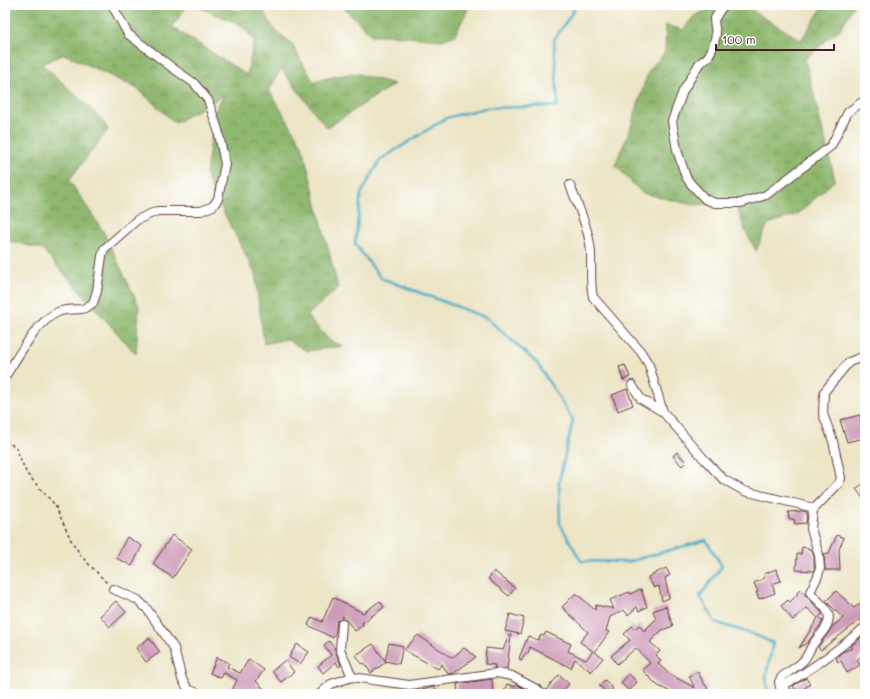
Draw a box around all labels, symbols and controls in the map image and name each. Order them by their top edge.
scale bar [716,26,834,52]
text: 100 m [722,31,756,47]

